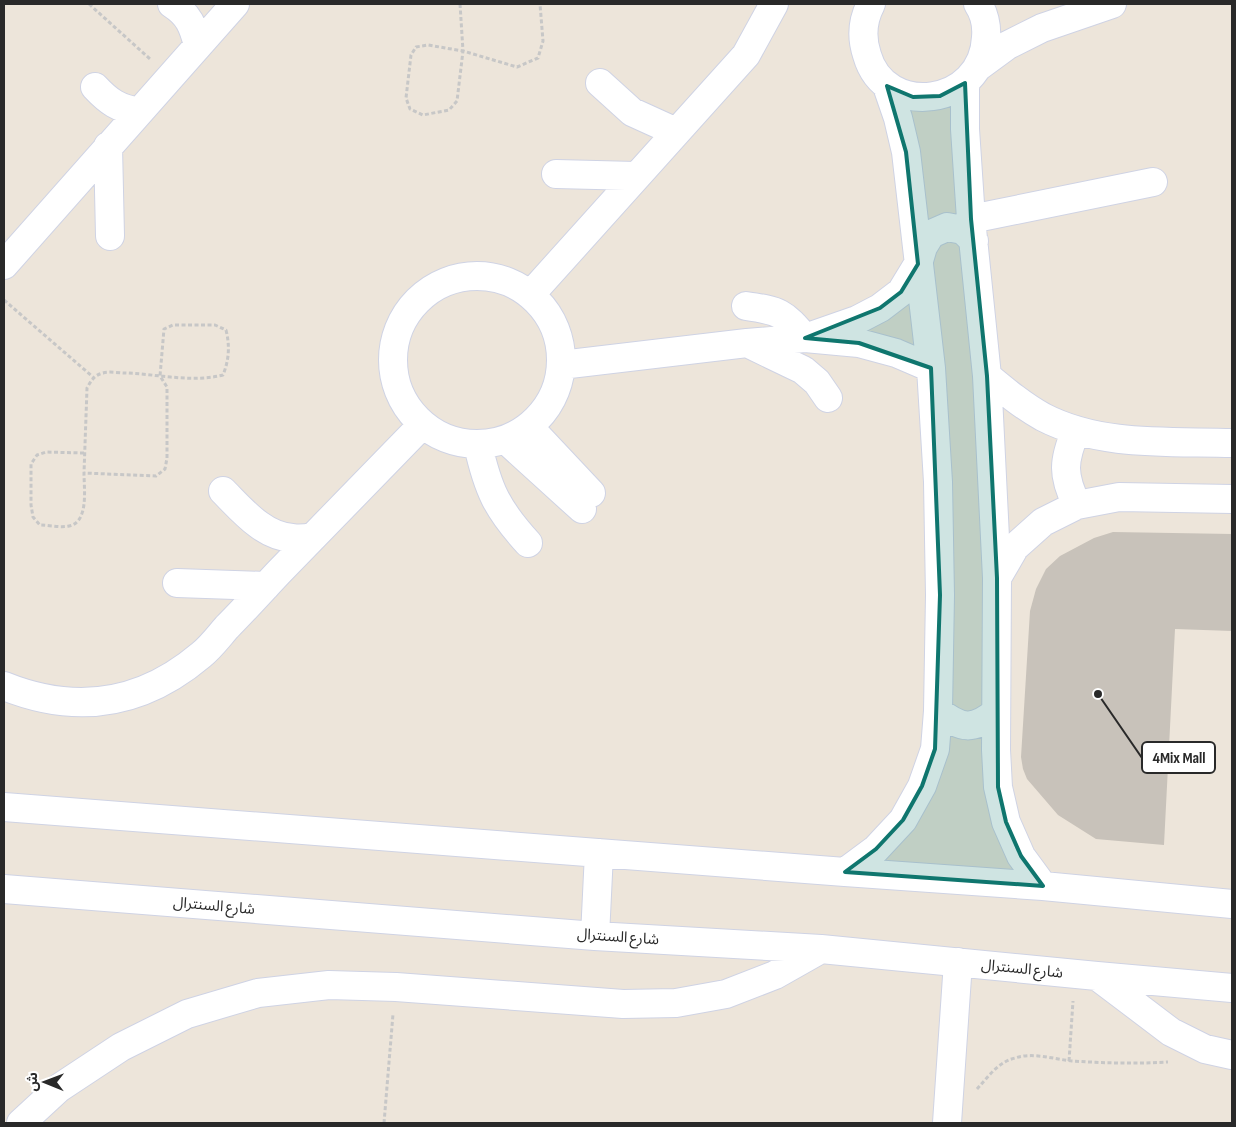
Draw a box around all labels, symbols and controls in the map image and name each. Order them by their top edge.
callout: 4Mix Mall [1142,742,1215,773]
text: 4Mix Mall [1152,749,1206,768]
street label: شارع السنترال [172,893,256,921]
street label: شارع السنترال [576,925,660,951]
street label: شارع السنترال [980,955,1064,985]
north arrow [20,1057,70,1107]
text: ش [24,1072,41,1092]

